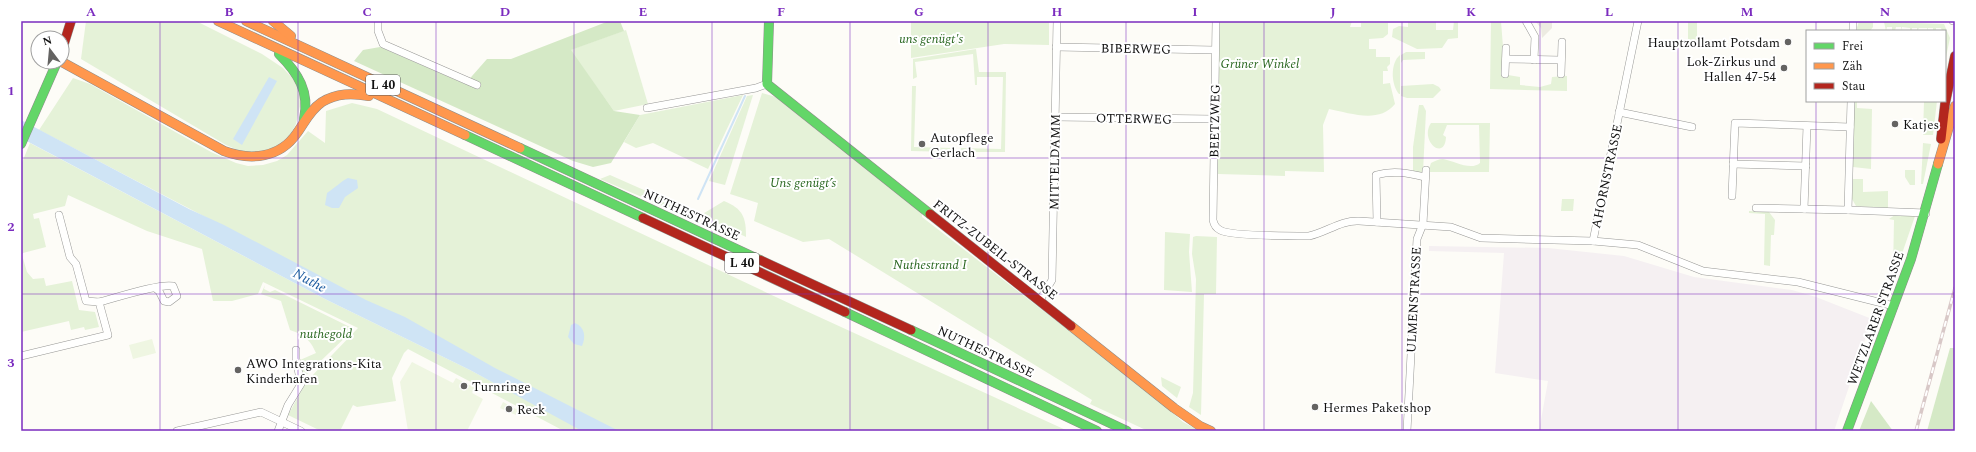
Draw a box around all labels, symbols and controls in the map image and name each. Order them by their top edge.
text: A [86,2,96,22]
text: B [224,2,234,22]
text: C [362,2,372,22]
text: D [500,2,510,22]
text: E [639,2,648,22]
text: F [777,2,785,22]
text: G [914,2,924,22]
text: H [1052,2,1063,22]
text: I [1192,2,1198,22]
text: J [1330,2,1336,22]
text: K [1466,2,1476,22]
text: L [1605,2,1613,22]
text: M [1741,2,1754,22]
text: N [1880,2,1891,22]
park label: uns genügt's [899,29,963,49]
north arrow [30,30,70,70]
legend [1806,30,1946,102]
text: N [41,31,54,50]
place label: Hauptzollamt Potsdam [1648,33,1780,53]
marker: Hauptzollamt Potsdam [1783,37,1793,47]
text: Frei [1842,37,1864,56]
street label: BIBERWEG [1101,38,1171,60]
place label: Lok-Zirkus und Hallen 47-54 [1686,52,1776,87]
park label: Grüner Winkel [1221,54,1300,74]
text: Zäh [1842,57,1863,76]
marker: Lok-Zirkus und Hallen 47-54 [1779,63,1789,73]
road number: L 40 [366,75,400,95]
text: Stau [1842,77,1866,96]
text: 1 [7,81,15,101]
street label: BEETZWEG [1204,84,1226,158]
street label: OTTERWEG [1096,108,1172,130]
street label: MITTELDAMM [1044,114,1066,210]
place label: Katjes [1903,115,1939,135]
marker: Katjes [1890,119,1900,129]
street label: AHORNSTRASSE [1586,122,1628,230]
place label: Autopflege Gerlach [930,128,994,163]
marker: Autopflege Gerlach [917,139,927,149]
park label: Uns genügt’s [770,173,837,193]
street label: NUTHESTRASSE [640,184,743,246]
street label: FRITZ-ZUBEIL-STRASSE [929,195,1062,305]
text: 2 [7,217,15,237]
street label: ULMENSTRASSE [1401,246,1427,354]
street label: WETZLARER STRASSE [1842,249,1910,388]
road number: L 40 [725,253,759,273]
park label: Nuthestrand I [893,255,967,275]
water label: Nuthe [289,263,330,298]
street label: NUTHESTRASSE [934,321,1037,383]
park label: nuthegold [300,324,352,344]
text: 3 [7,353,15,373]
place label: AWO Integrations-Kita Kinderhafen [246,354,382,389]
marker: AWO Integrations-Kita Kinderhafen [233,365,243,375]
place label: Turnringe [472,377,531,397]
marker: Turnringe [459,381,469,391]
place label: Hermes Paketshop [1323,398,1431,418]
place label: Reck [517,400,545,420]
marker: Hermes Paketshop [1310,402,1320,412]
marker: Reck [504,404,514,414]

